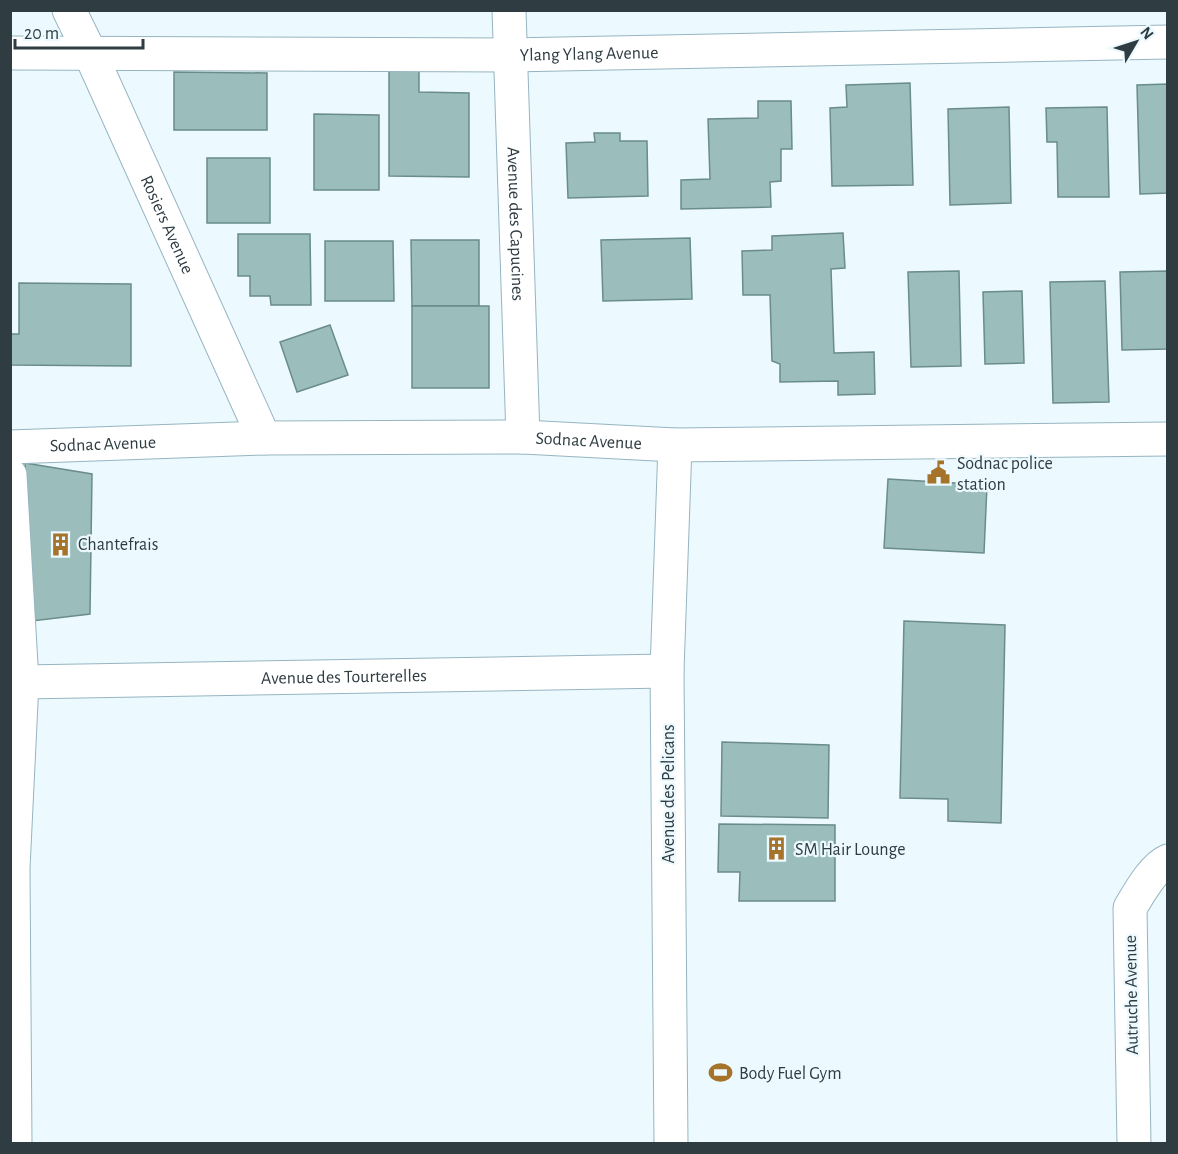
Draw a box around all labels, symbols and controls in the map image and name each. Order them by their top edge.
scale bar [15,12,142,50]
north arrow [1106,12,1166,72]
text: N [1137,24,1157,43]
text: 20 m [24,25,59,43]
street label: Ylang Ylang Avenue [519,44,659,65]
street label: Avenue des Capucines [503,146,527,301]
street label: Rosiers Avenue [137,173,197,277]
street label: Sodnac Avenue [535,430,642,453]
street label: Sodnac Avenue [50,434,156,456]
place label: Sodnac police station [957,455,1053,494]
public building icon: Sodnac police station [926,460,952,486]
building icon: Chantefrais [47,531,73,557]
place label: Chantefrais [78,536,158,554]
street label: Avenue des Tourterelles [261,667,427,688]
street label: Avenue des Pelicans [660,724,678,864]
building icon: SM Hair Lounge [764,836,790,862]
place label: SM Hair Lounge [795,841,906,859]
street label: Autruche Avenue [1122,935,1142,1055]
sports icon: Body Fuel Gym [708,1060,734,1086]
place label: Body Fuel Gym [739,1065,842,1083]

